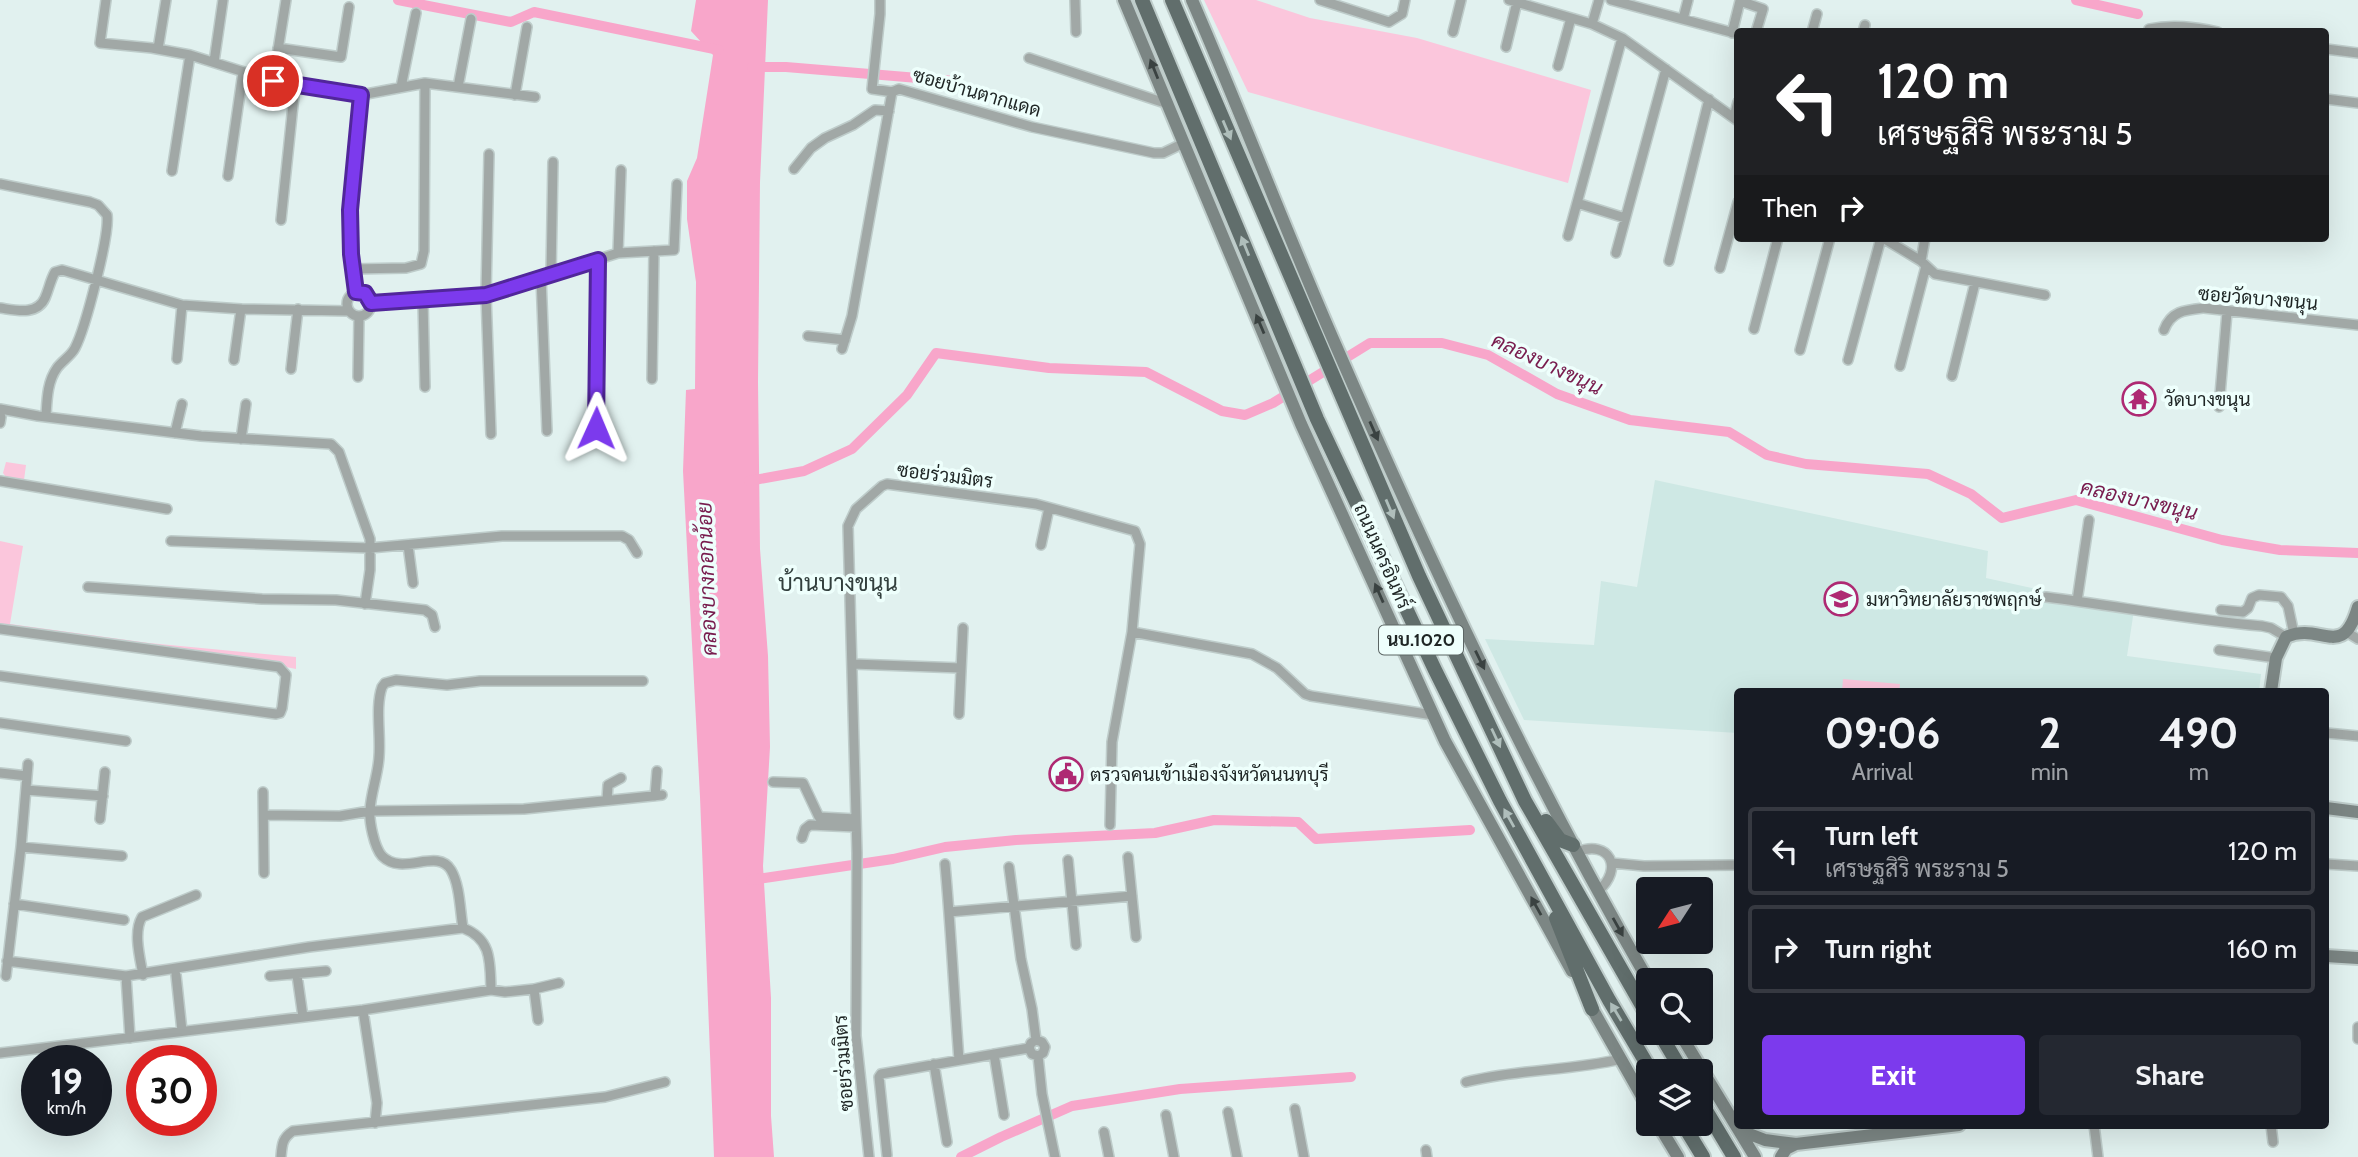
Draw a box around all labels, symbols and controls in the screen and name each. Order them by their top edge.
pin [243,51,303,111]
text: 120 m [1877,51,2009,110]
icon: left [1762,56,1853,147]
one-way arrow [1148,58,1159,79]
icon: arrive [254,62,292,100]
street label: ซอยบ้านตากแดด [910,63,1044,122]
text: เศรษฐสิริ พระราม 5 [1877,114,2133,153]
one-way arrow [1222,120,1233,141]
icon: right [1832,189,1870,227]
text: Then [1762,192,1818,224]
one-way arrow [1240,235,1251,256]
street label: ซอยวัดบางขนุน [2197,282,2319,316]
one-way arrow [1254,314,1265,335]
water label: คลองบางขนุน [1487,327,1607,402]
temple icon: วัดบางขนุน [2120,380,2158,418]
place label: วัดบางขนุน [2164,388,2251,412]
position arrow [559,391,633,465]
one-way arrow [1368,421,1380,441]
street label: ซอยร่วมมิตร [896,458,994,493]
water label: คลองบางขนุน [2078,474,2201,527]
one-way arrow [1384,499,1396,519]
street label: ถนนนครอินทร์ [1349,500,1417,612]
water label: คลองบางกอกน้อย [691,502,722,657]
district label: บ้านบางขนุน [778,568,898,599]
school or university icon: มหาวิทยาลัยราชพฤกษ์ [1822,580,1860,618]
one-way arrow [1373,583,1384,604]
place label: มหาวิทยาลัยราชพฤกษ์ [1866,587,2043,611]
road number: นบ.1020 [1379,626,1463,654]
one-way arrow [1474,650,1485,670]
text: 09:06 [1824,707,1940,759]
text: 2 [2039,707,2061,759]
text: 490 [2159,707,2239,759]
one-way arrow [1490,728,1501,748]
public building icon: ตรวจคนเข้าเมืองจังหวัดนนทบุรี [1047,755,1085,793]
text: Arrival [1852,758,1913,786]
text: min [2031,758,2069,786]
text: m [2189,758,2209,786]
place label: ตรวจคนเข้าเมืองจังหวัดนนทบุรี [1090,762,1329,787]
one-way arrow [1504,807,1516,827]
text: Turn left [1825,820,1918,852]
icon: left [1766,832,1804,870]
text: 120 m [2228,835,2297,867]
text: เศรษฐสิริ พระราม 5 [1825,855,2009,883]
north arrow [1636,877,1713,954]
map controls [1636,877,1713,1136]
one-way arrow [1530,896,1542,916]
one-way arrow [1612,917,1624,937]
icon: right [1766,930,1804,968]
text: Turn right [1825,933,1931,965]
text: 160 m [2227,933,2297,965]
button: search [1636,968,1713,1045]
one-way arrow [1610,1003,1623,1022]
street label: ซอยร่วมมิตร [829,1014,858,1112]
button: Exit [1762,1035,2025,1115]
button: Share [2039,1035,2301,1115]
speed limit sign: 30 [126,1045,217,1136]
button: layers [1636,1059,1713,1136]
text: 19 [50,1060,83,1103]
text: km/h [47,1097,86,1119]

